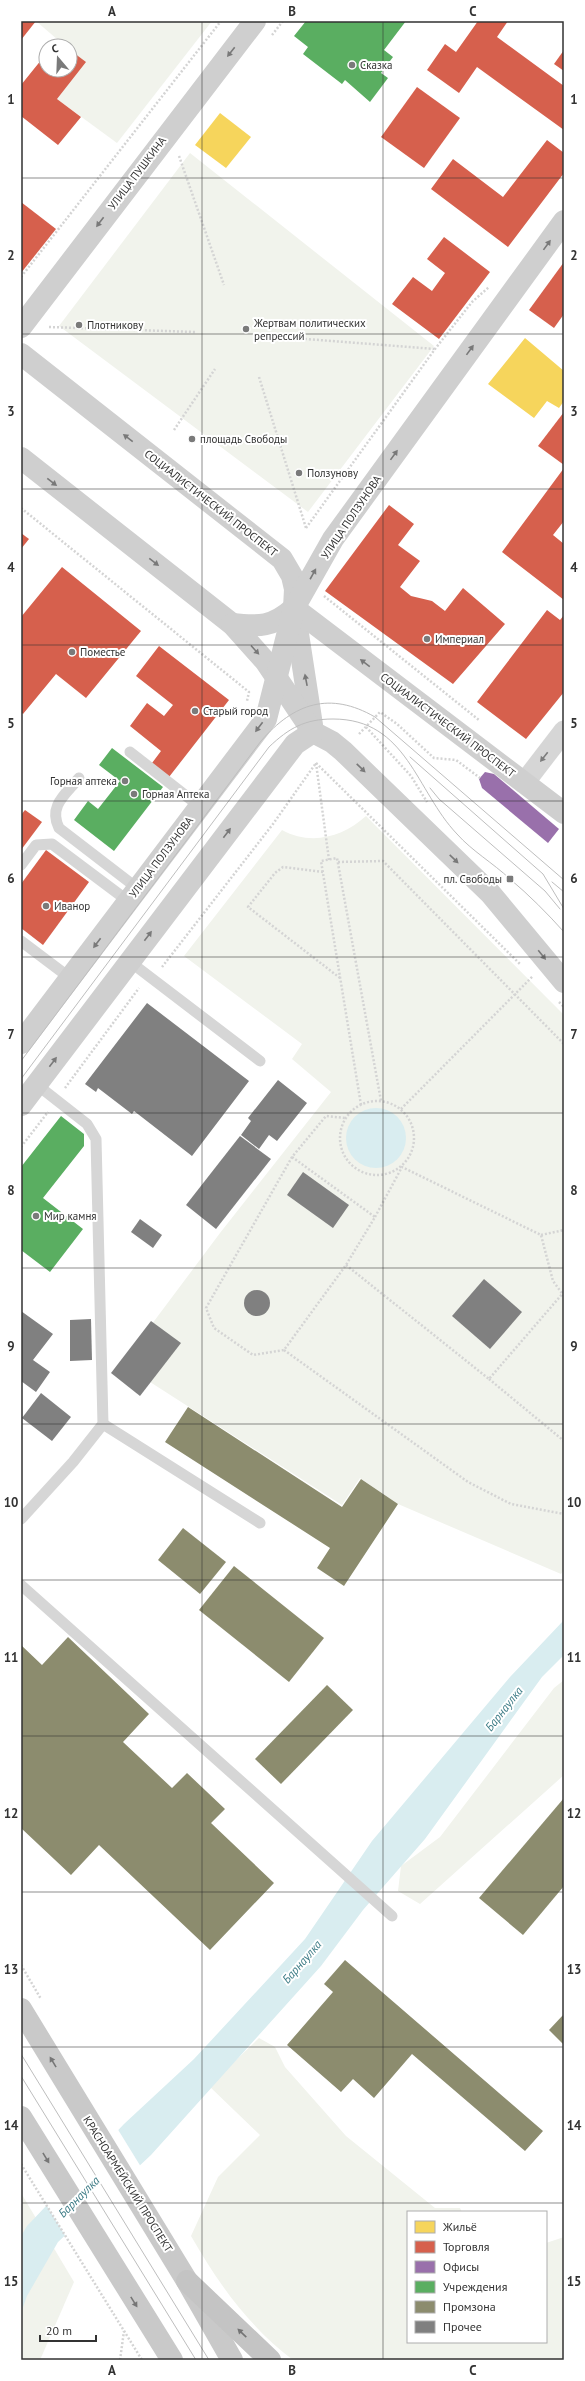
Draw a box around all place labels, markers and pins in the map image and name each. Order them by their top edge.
place label: Сказка [360,58,393,72]
marker: Сказка [347,60,357,70]
place label: Жертвам политических репрессий [253,316,366,343]
place label: Плотникову [87,318,144,332]
marker: Плотникову [74,320,84,330]
marker: Жертвам политических репрессий [241,324,251,334]
place label: площадь Свободы [200,432,287,446]
marker: площадь Свободы [187,434,197,444]
place label: Ползунову [307,466,359,480]
marker: Ползунову [294,468,304,478]
place label: Империал [435,632,484,646]
marker: Империал [422,634,432,644]
place label: Поместье [80,645,126,659]
marker: Поместье [67,647,77,657]
place label: Старый город [203,704,268,718]
marker: Старый город [190,706,200,716]
place label: Горная аптека [50,774,117,788]
marker: Горная аптека [120,776,130,786]
place label: Горная Аптека [142,787,210,801]
marker: Горная Аптека [129,789,139,799]
place label: пл. Свободы [444,872,502,886]
marker: пл. Свободы [505,874,515,884]
place label: Иванор [54,899,90,913]
marker: Иванор [41,901,51,911]
place label: Мир камня [44,1209,97,1223]
marker: Мир камня [31,1211,41,1221]

